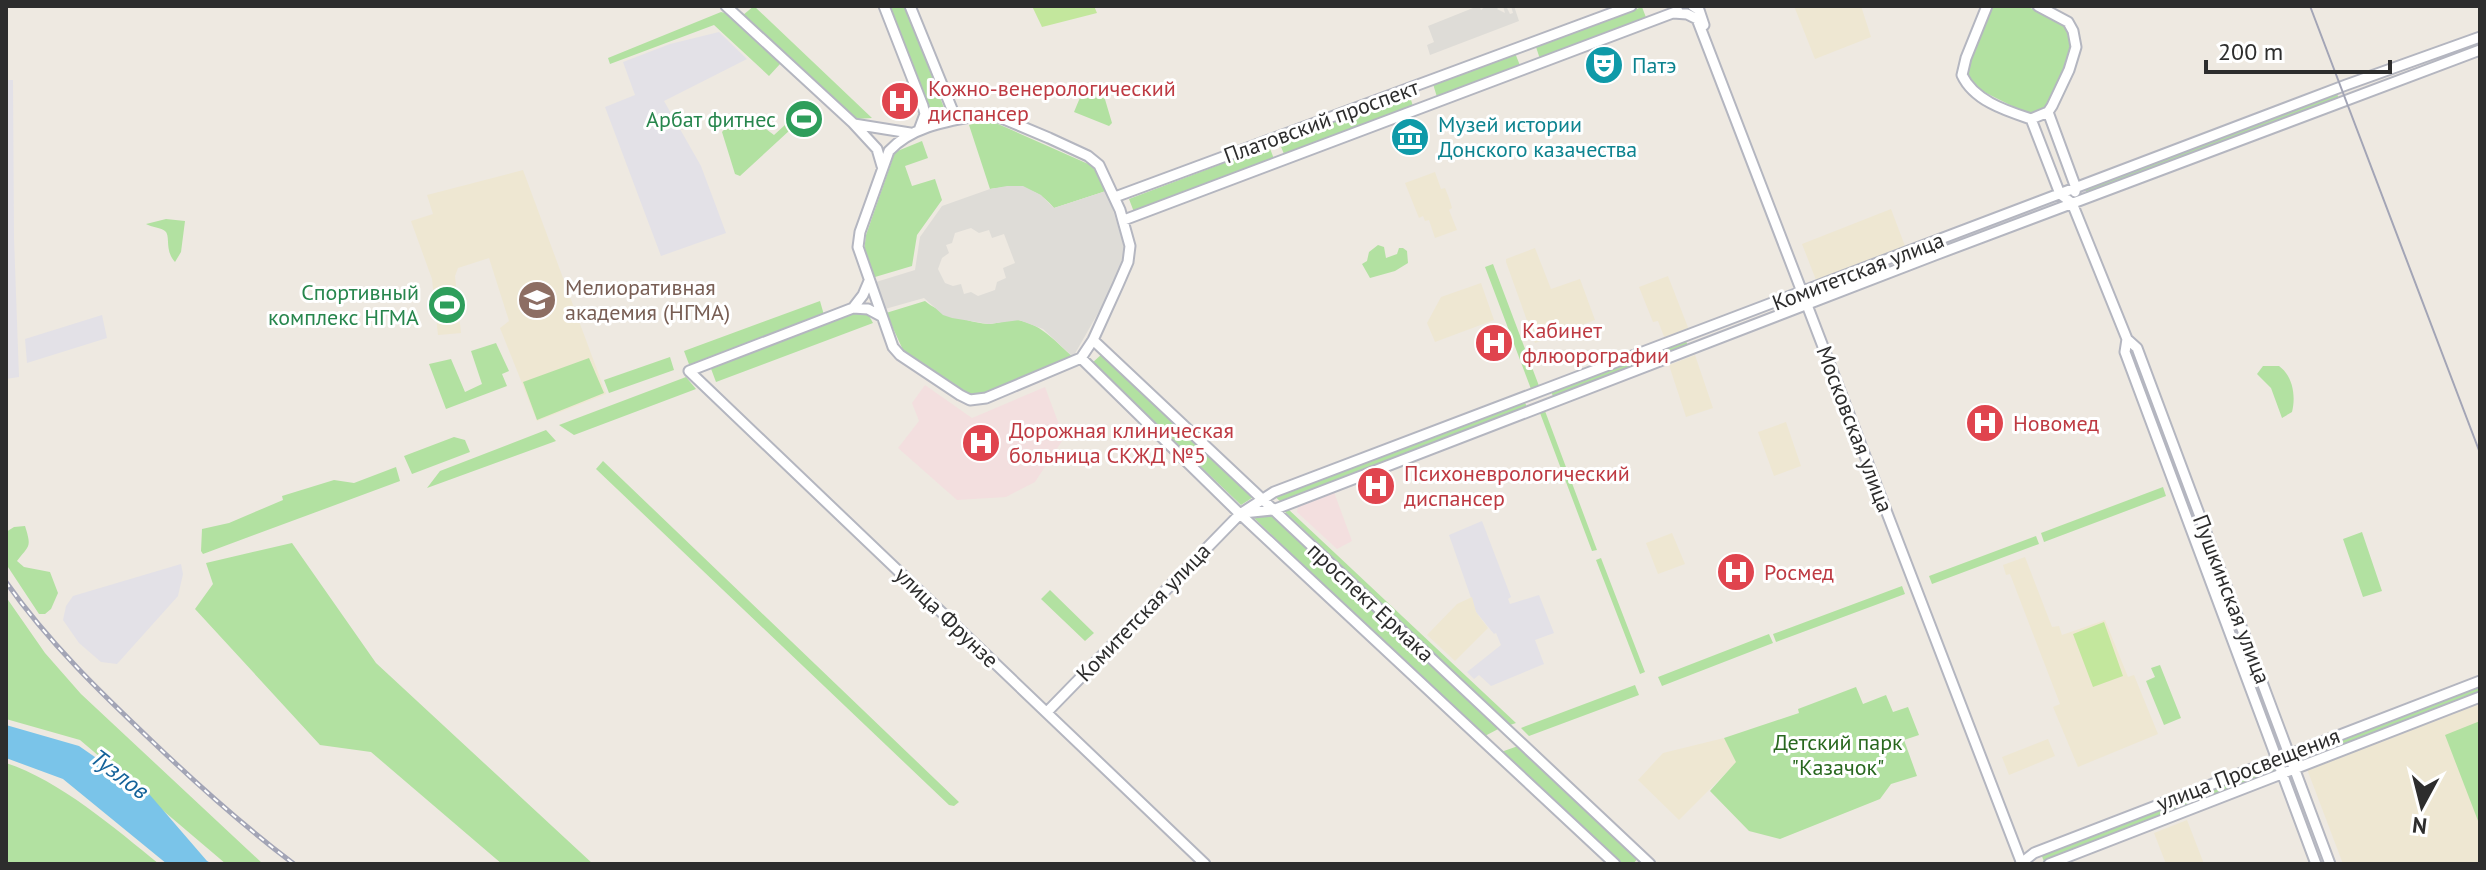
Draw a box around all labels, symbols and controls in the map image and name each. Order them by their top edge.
scale bar [2206,24,2390,74]
text: 200 m [2218,36,2283,67]
theatre icon: Патэ [1583,44,1625,86]
place label: Патэ [1632,51,1676,79]
street label: Платовский проспект [1220,73,1423,169]
place label: Кожно-венерологический диспансер [928,74,1176,127]
hospital icon: Кожно-венерологический диспансер [879,80,921,122]
sports icon: Арбат фитнес [783,98,825,140]
place label: Арбат фитнес [646,105,776,133]
place label: Музей истории Донского казачества [1438,110,1637,163]
museum icon: Музей истории Донского казачества [1389,116,1431,158]
street label: Комитетская улица [1768,225,1948,317]
place label: Мелиоративная академия (НГМА) [565,273,730,326]
place label: Спортивный комплекс НГМА [268,278,419,331]
school or university icon: Мелиоративная академия (НГМА) [516,279,558,321]
sports icon: Спортивный комплекс НГМА [426,284,468,326]
place label: Кабинет флюорографии [1522,316,1669,369]
hospital icon: Кабинет флюорографии [1473,322,1515,364]
street label: Московская улица [1810,342,1900,516]
hospital icon: Новомед [1964,402,2006,444]
place label: Новомед [2013,409,2099,437]
place label: Дорожная клиническая больница СКЖД №5 [1009,416,1234,469]
hospital icon: Дорожная клиническая больница СКЖД №5 [960,422,1002,464]
place label: Психоневрологический диспансер [1404,459,1630,512]
hospital icon: Психоневрологический диспансер [1355,465,1397,507]
street label: Пушкинская улица [2187,510,2277,688]
street label: проспект Ермака [1302,536,1440,668]
street label: Комитетская улица [1070,537,1216,687]
hospital icon: Росмед [1715,551,1757,593]
place label: Росмед [1764,558,1834,586]
street label: улица Фрунзе [889,560,1005,674]
street label: улица Просвещения [2152,721,2344,817]
park label: Детский парк "Казачок" [1773,728,1903,781]
water label: Тузлов [85,742,156,806]
north arrow [2382,766,2462,846]
text: N [2411,811,2428,841]

